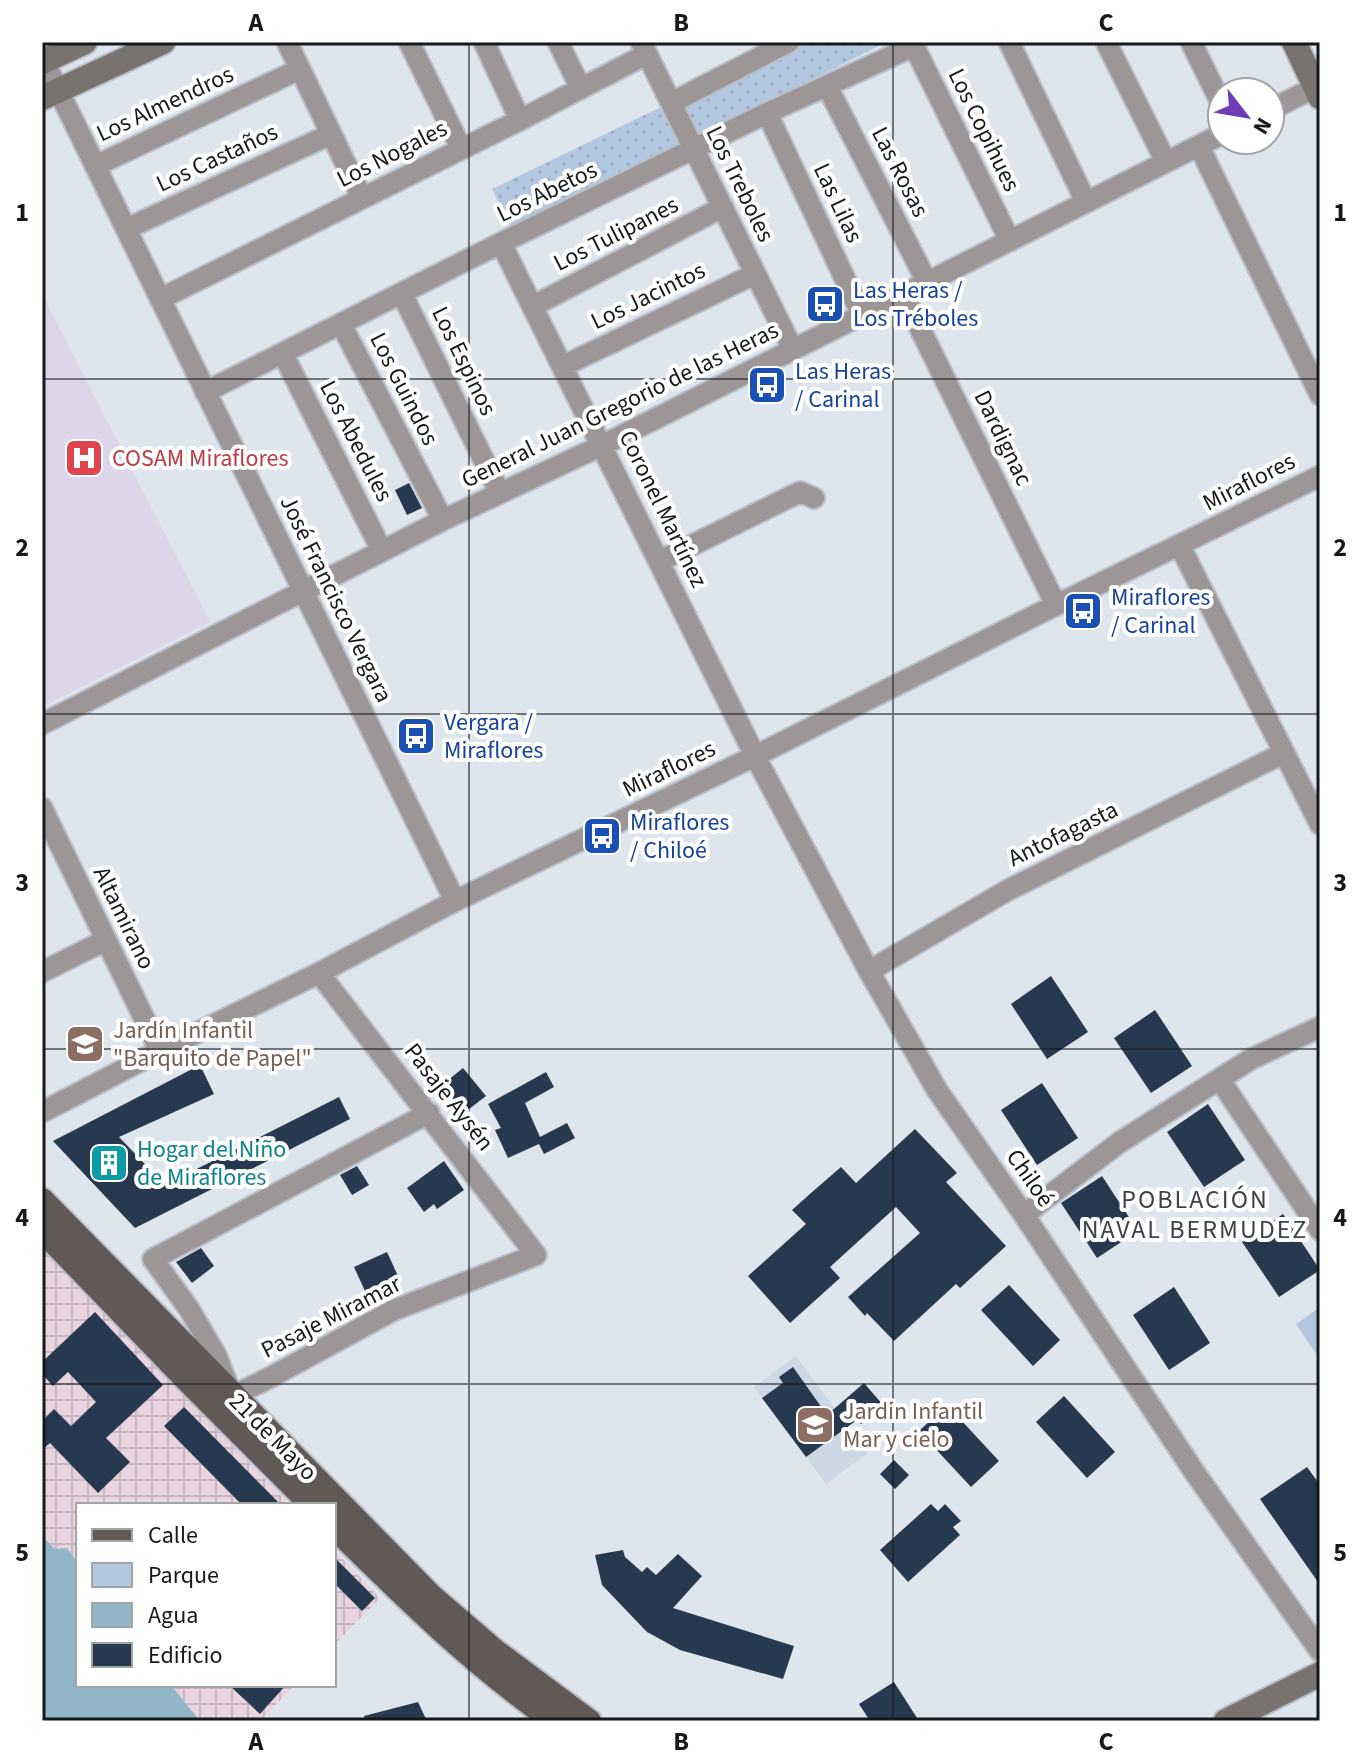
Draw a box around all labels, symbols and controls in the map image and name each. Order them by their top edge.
text: A [248,4,265,41]
text: B [673,4,689,41]
text: C [1098,4,1114,41]
street label: Los Almendros [91,57,239,151]
street label: Los Copihues [939,62,1029,198]
north arrow [1206,76,1286,156]
street label: Los Nogales [331,111,453,197]
text: N [1245,111,1280,140]
street label: Los Castaños [151,115,283,201]
street label: Los Treboles [697,120,783,248]
street label: Las Rosas [862,121,938,223]
street label: Los Abetos [491,153,603,231]
street label: Las Lilas [804,157,872,249]
street label: Los Tulipanes [547,187,685,281]
text: 1 [15,194,29,231]
text: 1 [1333,194,1347,231]
street label: Los Jacintos [585,253,711,339]
place label: Las Heras / Los Tréboles [853,273,978,336]
bus stop icon: Las Heras / Los Tréboles [804,283,846,325]
street label: Los Espinos [423,301,505,421]
street label: General Juan Gregorio de las Heras [455,313,785,497]
street label: Los Guindos [361,327,447,451]
place label: Las Heras / Carinal [795,354,891,417]
bus stop icon: Las Heras / Carinal [746,364,788,406]
street label: Los Abedules [310,374,402,508]
street label: Dardignac [965,384,1041,492]
street label: Coronel Martínez [610,425,716,593]
hospital icon: COSAM Miraflores [63,437,105,479]
place label: COSAM Miraflores [112,441,288,476]
street label: Miraflores [1197,444,1301,520]
street label: José Francisco Vergara [271,490,401,708]
text: 2 [15,529,29,566]
text: 2 [1333,529,1347,566]
place label: Miraflores / Carinal [1111,580,1210,643]
bus stop icon: Miraflores / Carinal [1062,590,1104,632]
place label: Vergara / Miraflores [444,705,543,768]
bus stop icon: Vergara / Miraflores [395,715,437,757]
street label: Miraflores [617,731,721,807]
street label: Antofagasta [1002,792,1124,876]
place label: Miraflores / Chiloé [630,805,729,868]
bus stop icon: Miraflores / Chiloé [581,815,623,857]
street label: Altamirano [84,861,164,975]
text: 3 [15,864,29,901]
text: 3 [1333,864,1347,901]
place label: Jardín Infantil "Barquito de Papel" [113,1013,312,1076]
school or university icon: Jardín Infantil "Barquito de Papel" [64,1023,106,1065]
street label: Pasaje Aysén [396,1036,502,1158]
place label: Hogar del Niño de Miraflores [137,1132,286,1195]
building icon: Hogar del Niño de Miraflores [88,1142,130,1184]
street label: Chiloé [997,1142,1063,1214]
district label: POBLACIÓN NAVAL BERMUDEZ [1082,1181,1308,1248]
text: 4 [15,1199,29,1236]
text: 4 [1333,1199,1347,1236]
street label: Pasaje Miramar [255,1266,408,1367]
street label: 21 de Mayo [221,1385,325,1489]
place label: Jardin Infantil Mar y cielo [843,1394,983,1457]
school or university icon: Jardin Infantil Mar y cielo [794,1404,836,1446]
legend [76,1503,336,1687]
text: Calle [148,1518,198,1553]
text: 5 [15,1534,29,1571]
text: 5 [1333,1534,1347,1571]
text: Parque [148,1558,219,1593]
text: Agua [148,1598,198,1633]
text: Edificio [148,1638,222,1673]
text: A [248,1723,265,1760]
text: B [673,1723,689,1760]
text: C [1098,1723,1114,1760]

